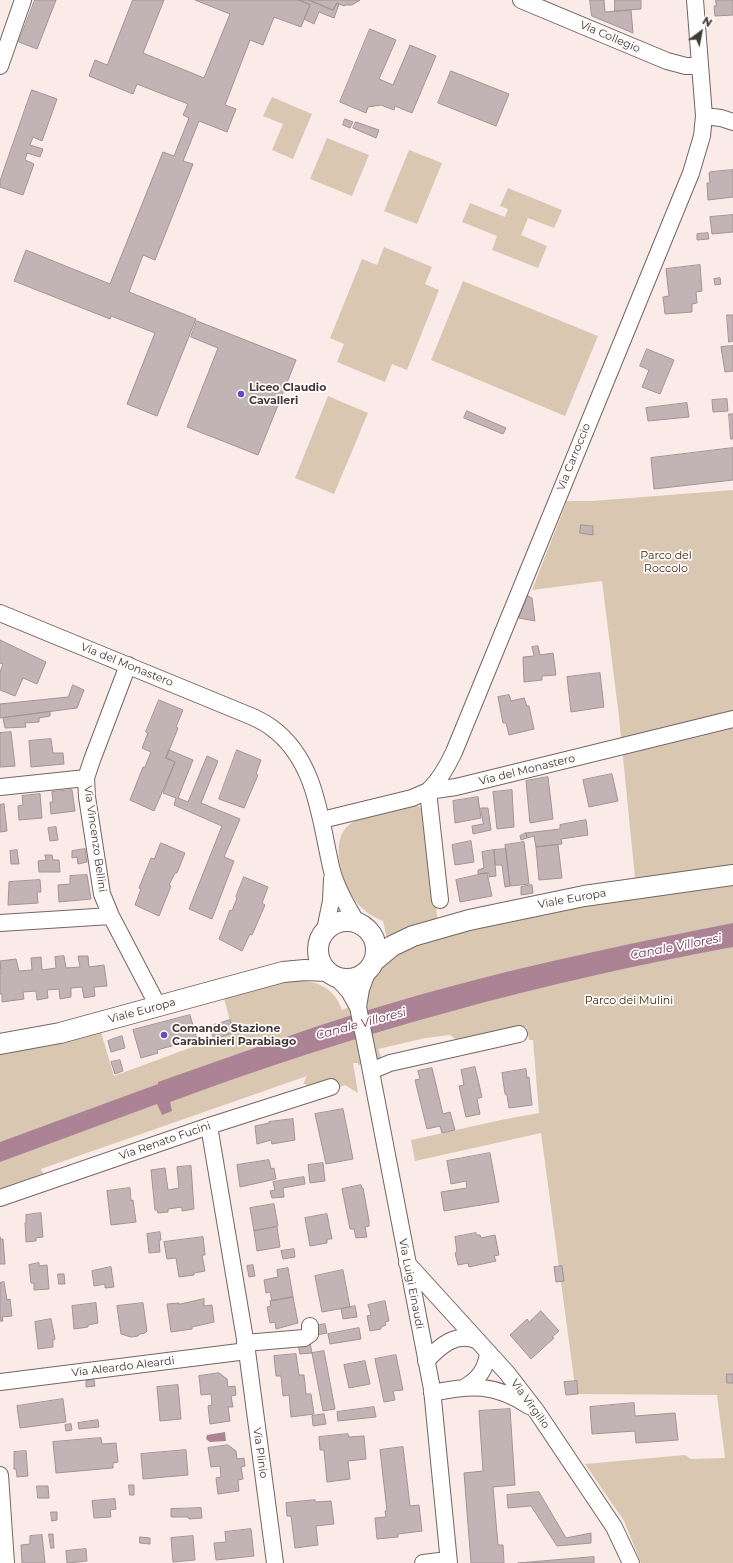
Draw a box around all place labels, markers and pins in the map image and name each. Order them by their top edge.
place label: Liceo Claudio Cavalleri [249,381,326,407]
marker: Liceo Claudio Cavalleri [236,389,246,399]
place label: Comando Stazione Carabinieri Parabiago [172,1022,296,1048]
marker: Comando Stazione Carabinieri Parabiago [159,1030,169,1040]

